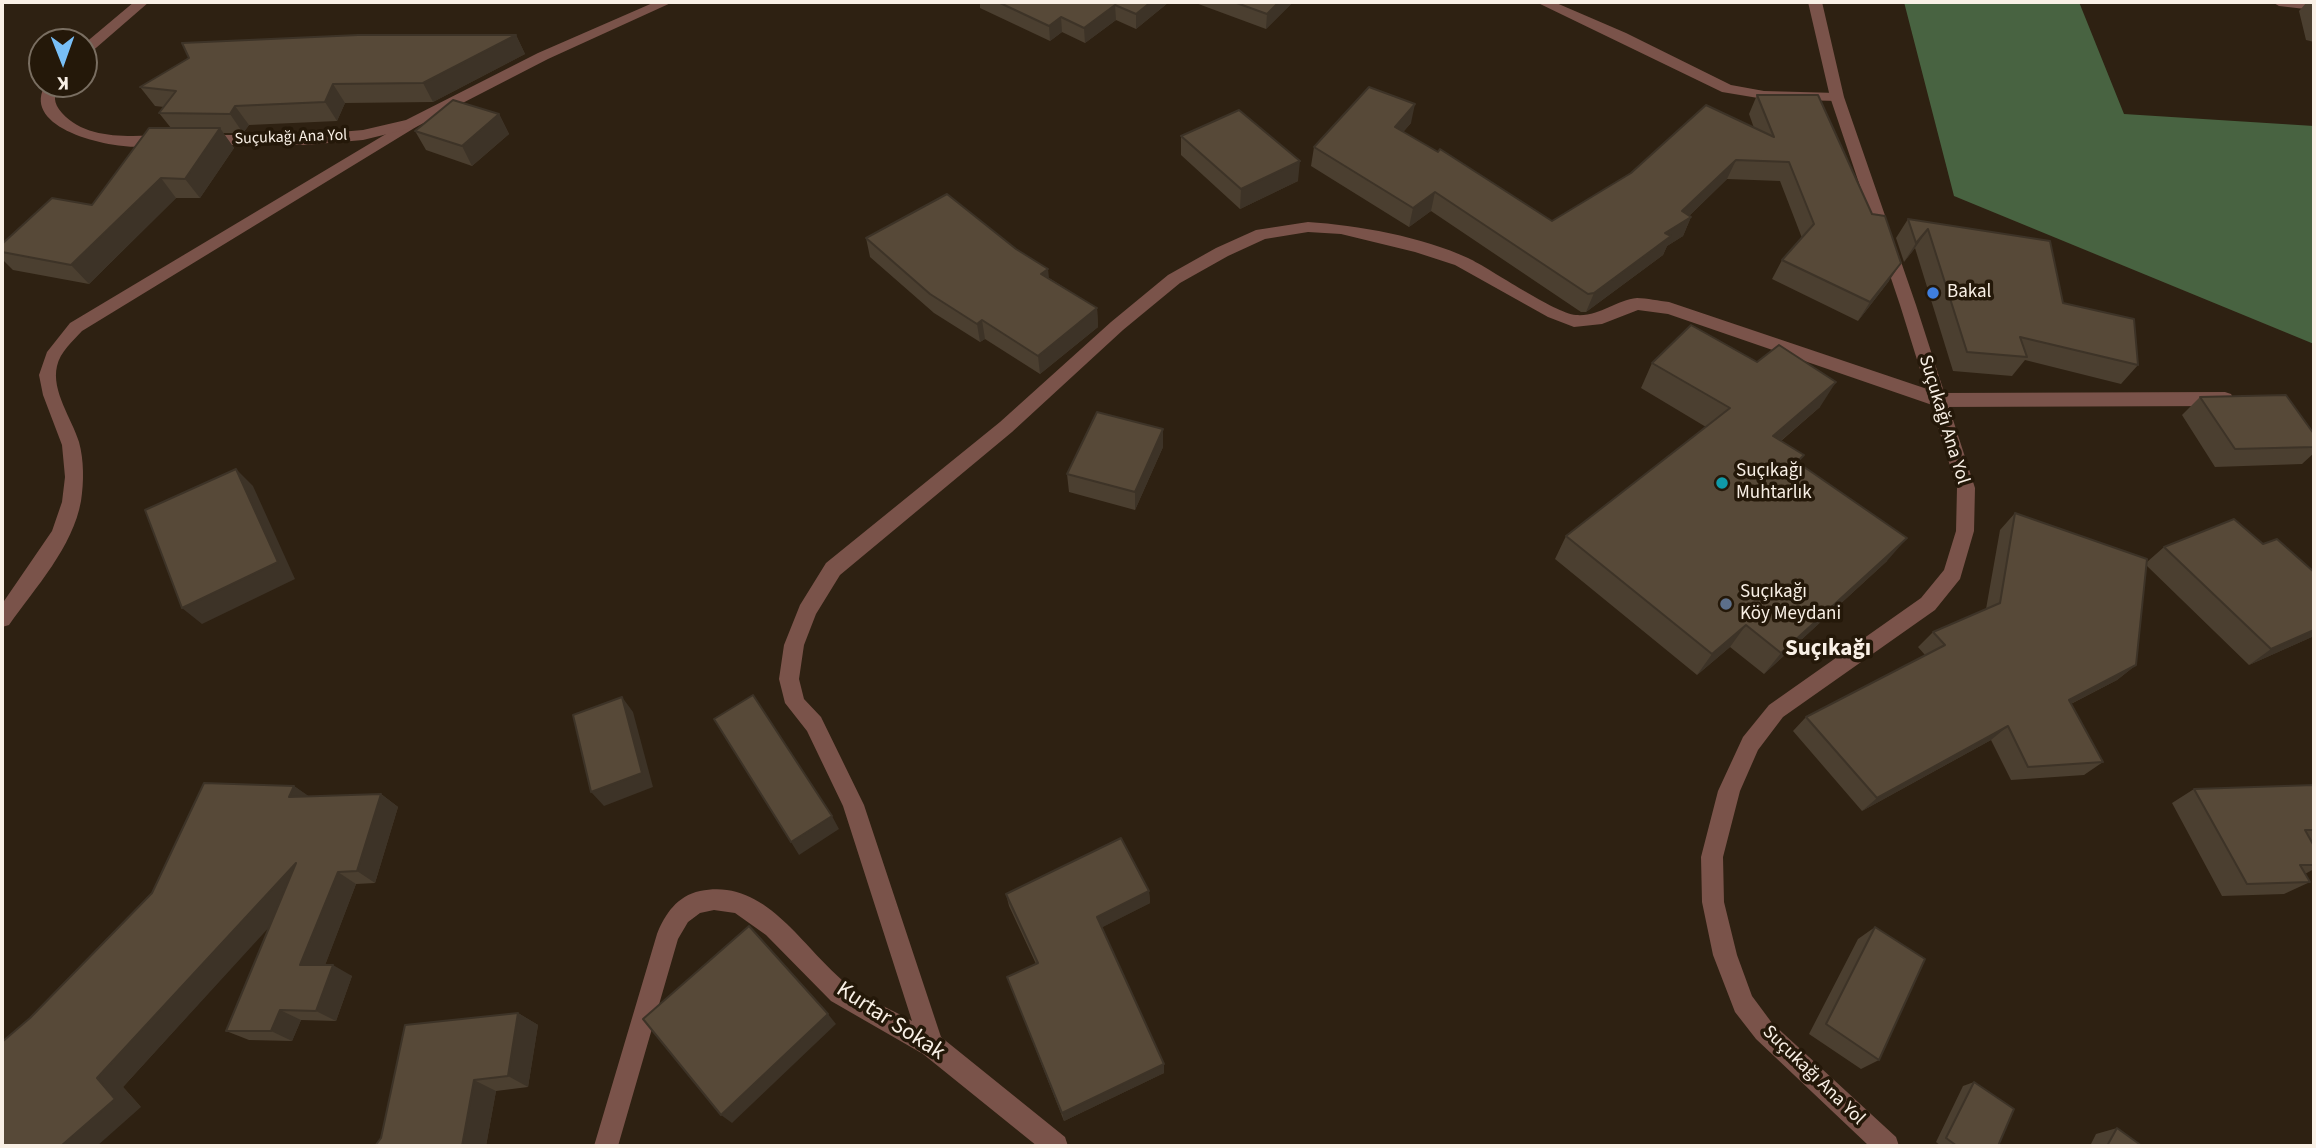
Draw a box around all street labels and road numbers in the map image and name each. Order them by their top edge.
street label: Suçukağı Ana Yol [234,126,348,150]
street label: Suçukağı Ana Yol [1913,353,1973,487]
street label: Kurtar Sokak [831,977,949,1067]
street label: Suçukağı Ana Yol [1757,1021,1869,1131]

